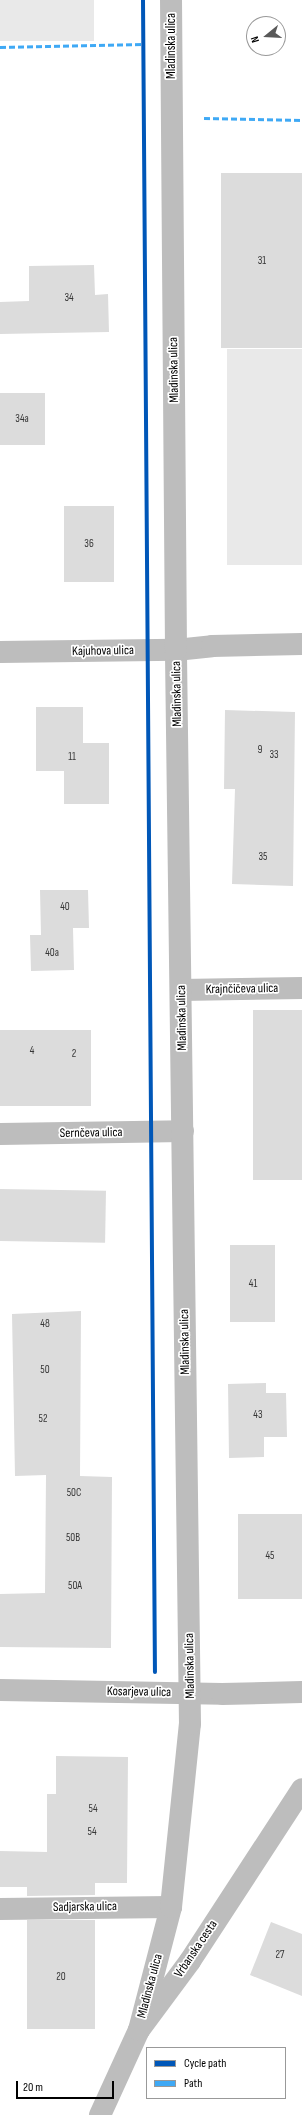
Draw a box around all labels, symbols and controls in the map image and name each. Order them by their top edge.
street label: Mladinska ulica [163,13,179,79]
north arrow [246,16,286,56]
text: N [248,35,262,44]
house number: 31 [258,254,266,268]
house number: 34 [64,291,74,305]
street label: Mladinska ulica [166,337,182,403]
house number: 34a [15,412,29,426]
house number: 36 [84,537,94,551]
street label: Kajuhova ulica [72,643,134,659]
street label: Mladinska ulica [169,661,185,727]
house number: 9 [258,743,262,757]
house number: 33 [269,748,279,762]
house number: 11 [68,750,76,764]
house number: 35 [258,850,268,864]
house number: 40 [60,900,70,914]
house number: 40a [45,946,59,960]
street label: Krajnčičeva ulica [206,981,278,997]
street label: Mladinska ulica [174,985,190,1051]
house number: 4 [30,1044,34,1058]
house number: 2 [72,1047,76,1061]
street label: Sernčeva ulica [59,1125,123,1141]
house number: 41 [249,1277,257,1291]
street label: Mladinska ulica [177,1309,193,1375]
house number: 48 [40,1317,50,1331]
house number: 50 [40,1363,50,1377]
house number: 43 [253,1408,263,1422]
house number: 52 [39,1412,47,1426]
house number: 50C [67,1486,81,1500]
house number: 50B [66,1531,80,1545]
house number: 45 [265,1549,275,1563]
house number: 50A [68,1579,82,1593]
street label: Mladinska ulica [182,1633,198,1699]
street label: Kosarjeva ulica [107,1684,171,1700]
house number: 54 [88,1802,98,1816]
house number: 54 [87,1825,97,1839]
street label: Sadjarska ulica [53,1899,117,1915]
street label: Vrbanska cesta [171,1917,221,1981]
house number: 27 [276,1948,284,1962]
street label: Mladinska ulica [134,1952,166,2020]
house number: 20 [56,1970,66,1984]
legend [146,2047,286,2099]
text: Cycle path [184,2056,226,2071]
scale bar [18,2073,116,2099]
text: Path [184,2076,202,2091]
text: 20 m [23,2080,43,2095]

